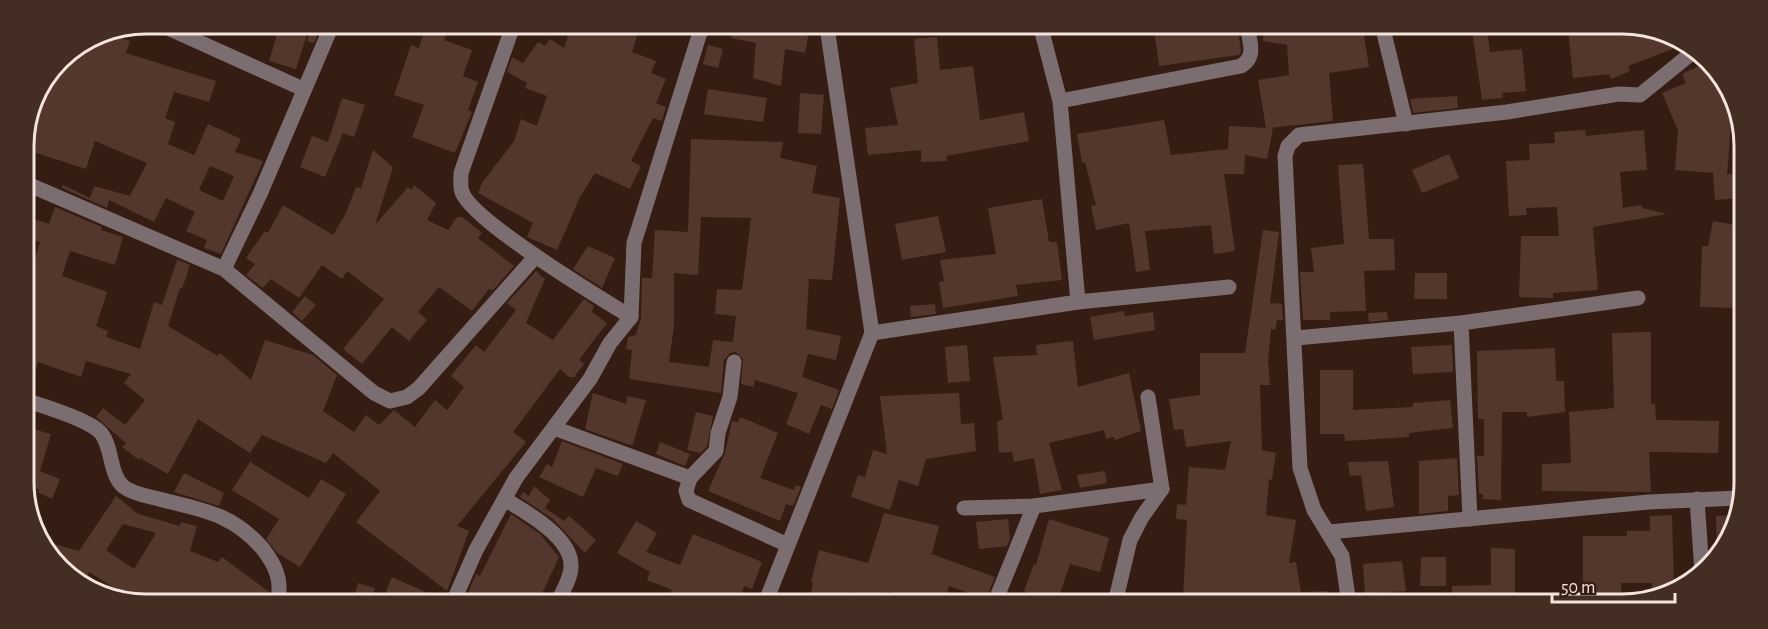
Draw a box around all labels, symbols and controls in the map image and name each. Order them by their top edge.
scale bar [1552,566,1675,604]
text: 50 m [1561,579,1595,597]

